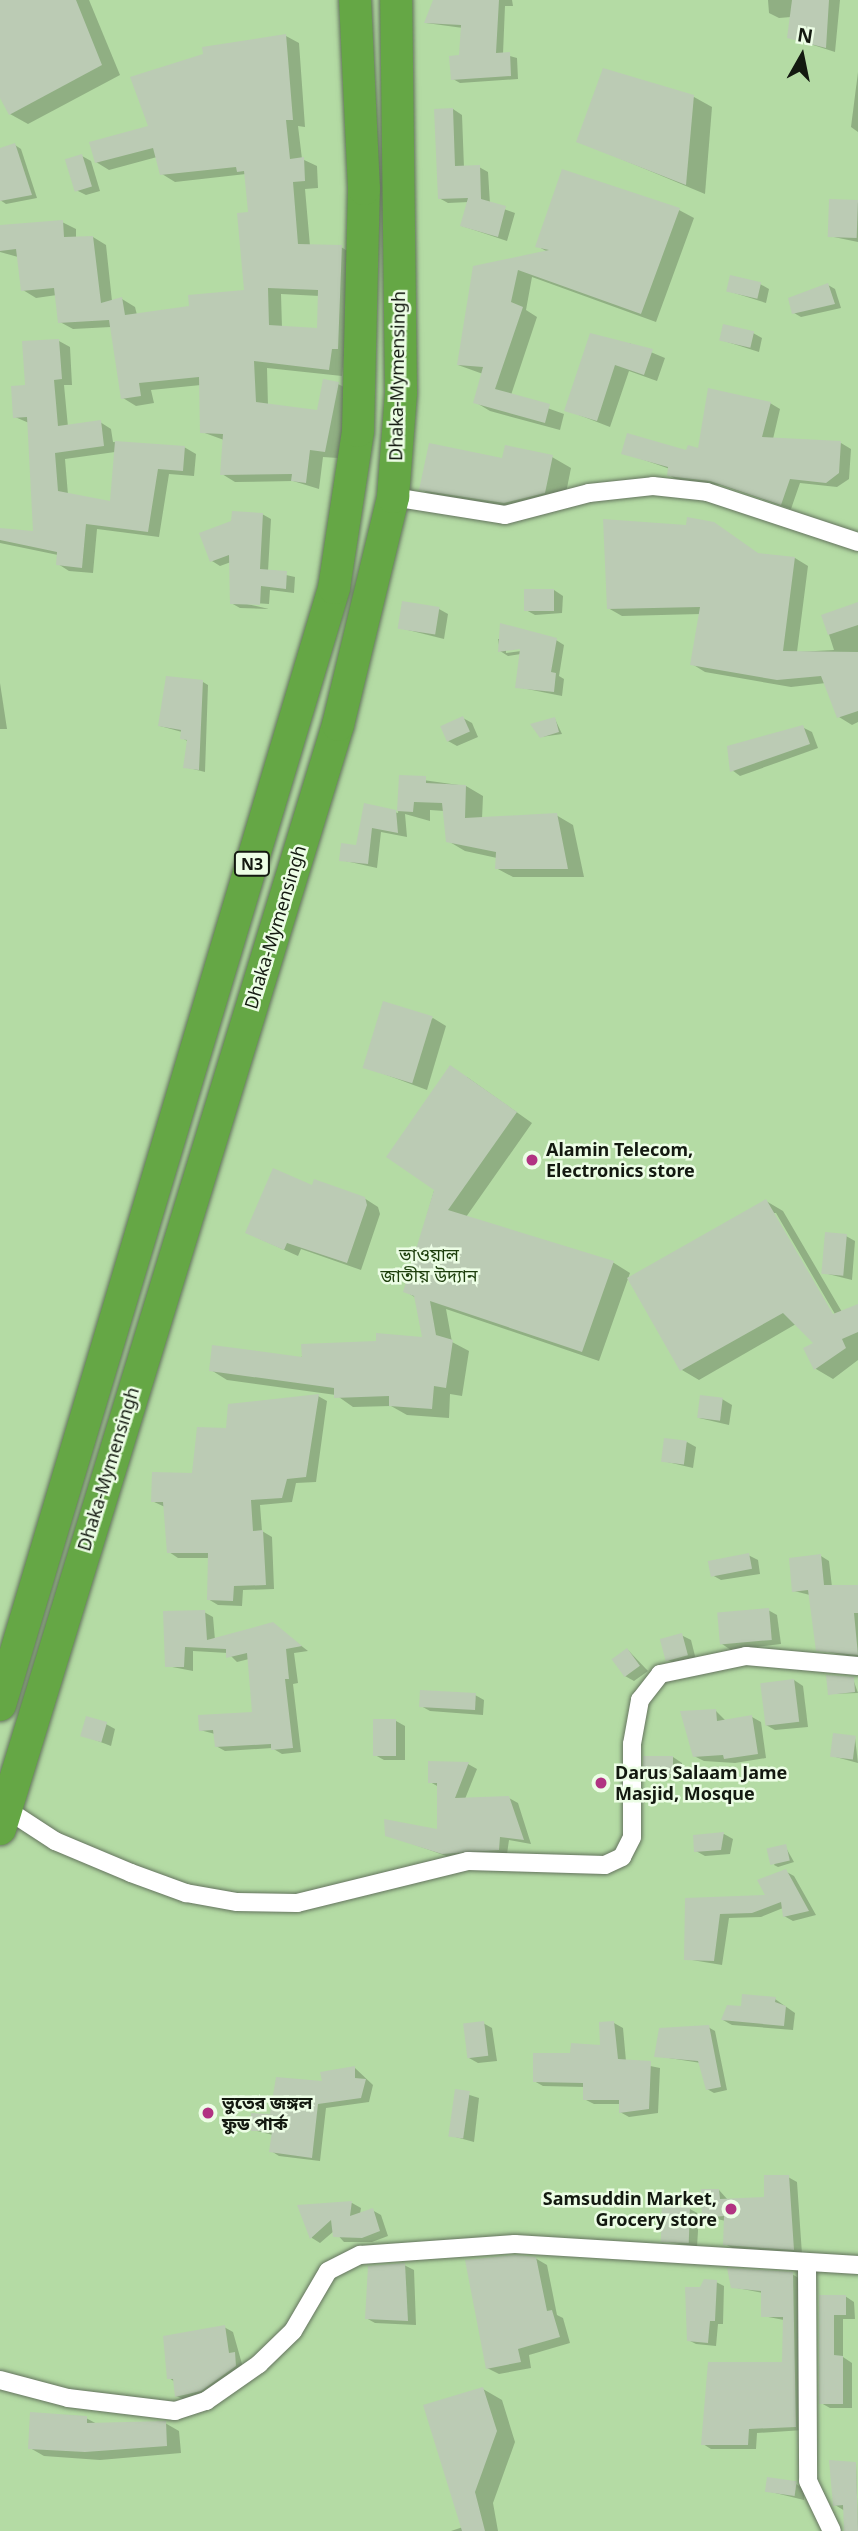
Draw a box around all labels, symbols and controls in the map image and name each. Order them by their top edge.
north arrow [767,21,837,91]
text: N [796,21,815,49]
street label: Dhaka-Mymensingh [385,291,409,461]
street label: Dhaka-Mymensingh [240,843,310,1011]
road number: N3 [233,852,271,876]
place label: Alamin Telecom, Electronics store [546,1139,695,1182]
marker: Alamin Telecom, Electronics store [524,1152,540,1168]
park label: ভাওয়াল জাতীয় উদ্যান [380,1244,478,1286]
street label: Dhaka-Mymensingh [73,1385,143,1553]
place label: Darus Salaam Jame Masjid, Mosque [615,1762,787,1804]
marker: Darus Salaam Jame Masjid, Mosque [593,1775,609,1791]
place label: ভুতের জঙ্গল ফুড পার্ক [222,2092,312,2134]
marker: ভুতের জঙ্গল ফুড পার্ক [200,2105,216,2121]
place label: Samsuddin Market, Grocery store [543,2188,717,2230]
marker: Samsuddin Market, Grocery store [723,2201,739,2217]

